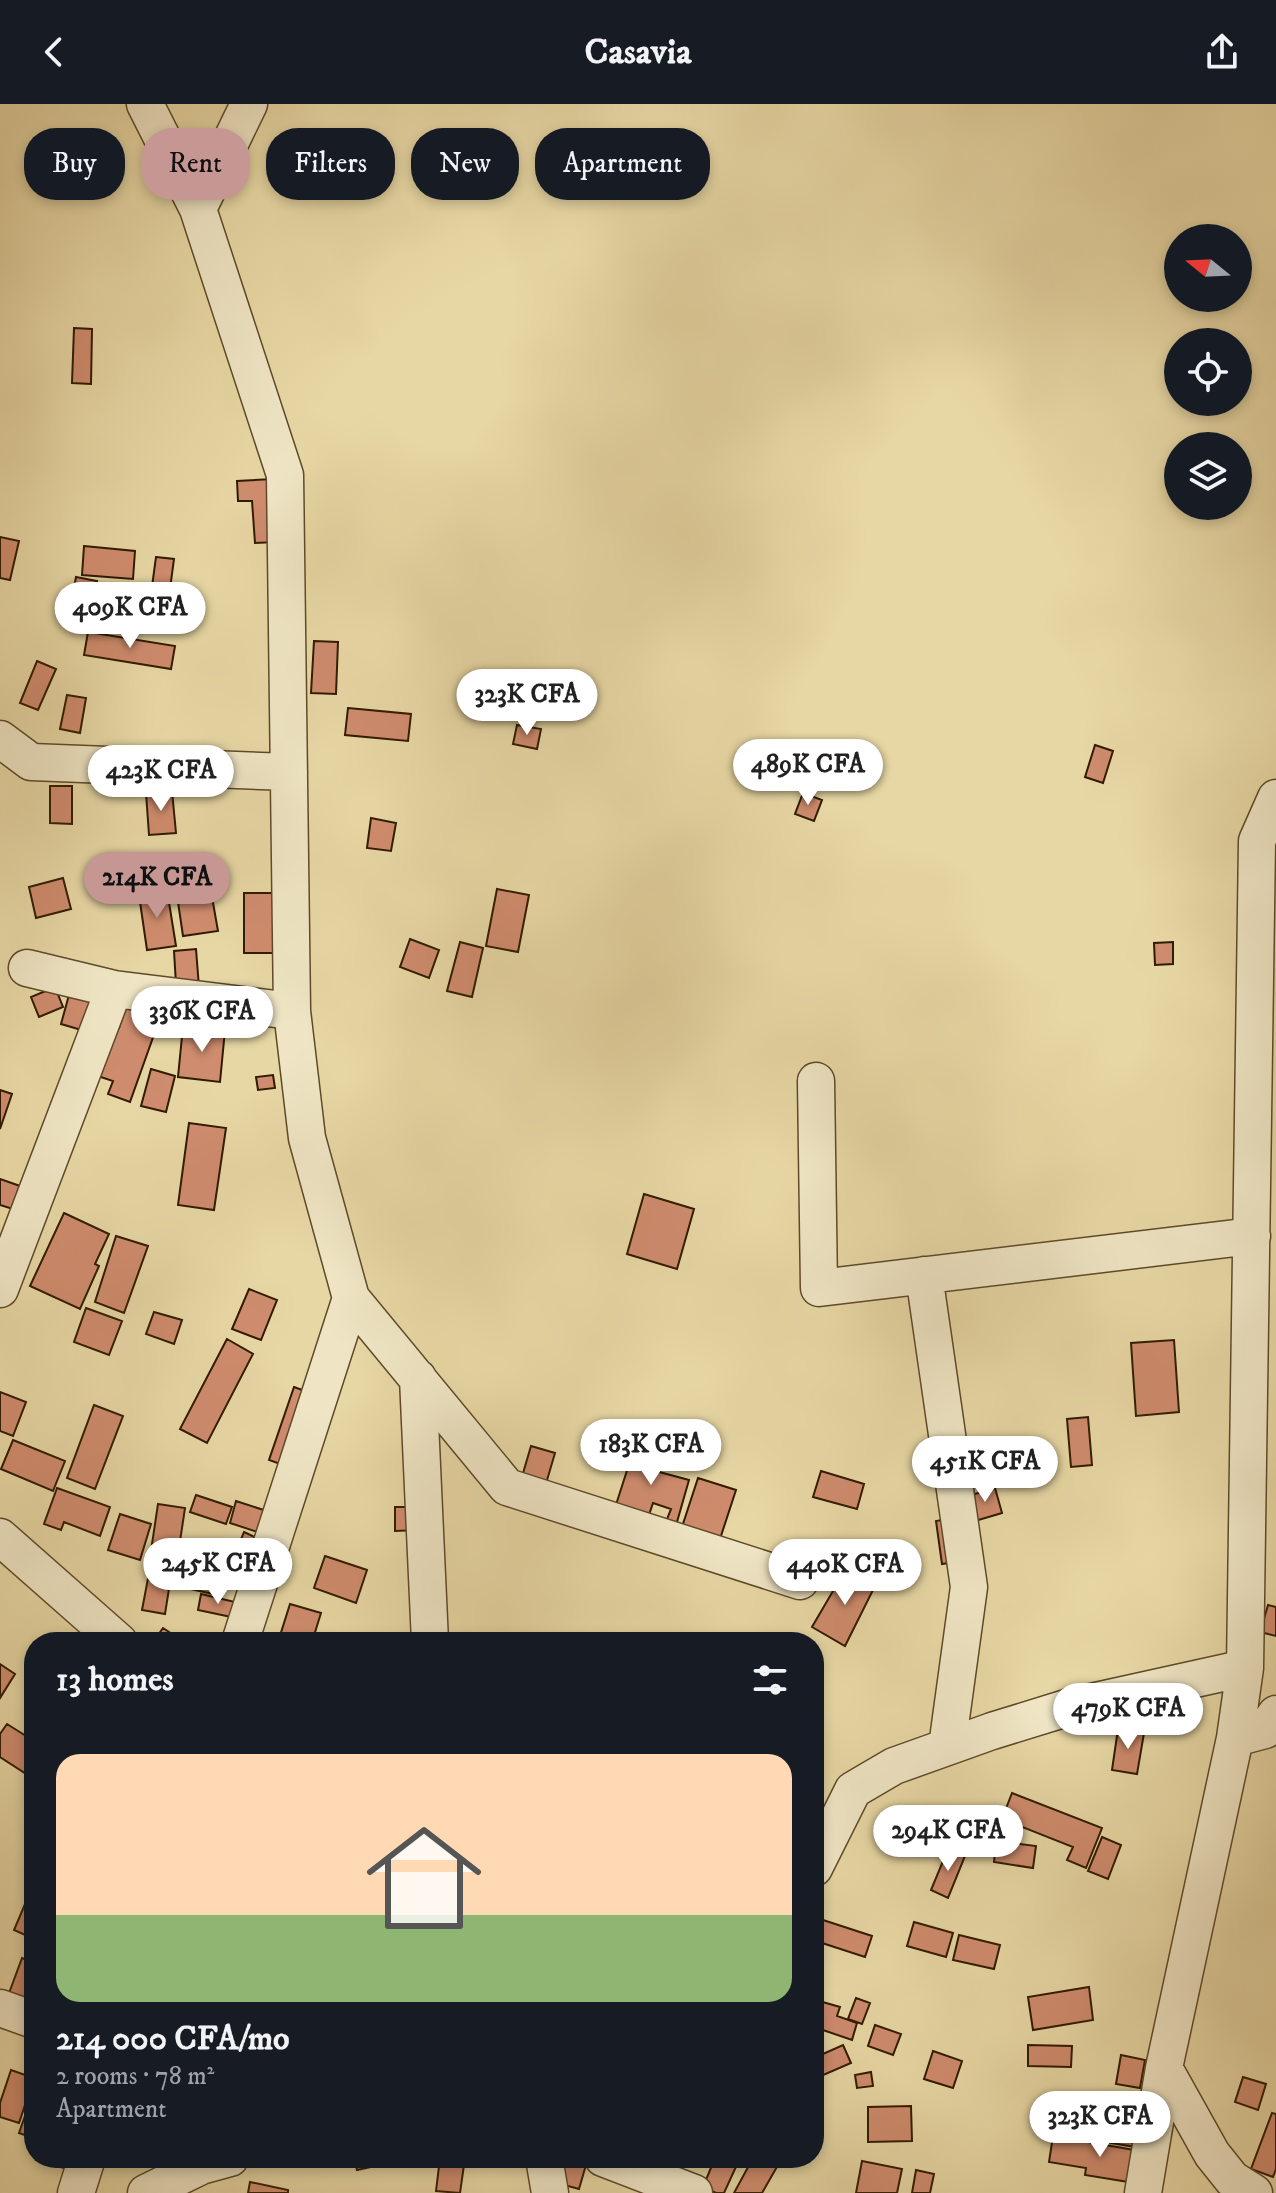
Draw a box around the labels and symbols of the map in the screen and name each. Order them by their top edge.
north arrow [1164,224,1252,312]
pin: 409K CFA [47,582,213,650]
pin: 323K CFA [444,669,610,737]
pin: 489K CFA [725,739,891,807]
pin: 423K CFA [78,745,244,813]
pin: 214K CFA [74,852,240,920]
pin: 336K CFA [119,986,285,1054]
pin: 183K CFA [568,1419,734,1487]
pin: 451K CFA [902,1436,1068,1504]
pin: 245K CFA [135,1538,301,1606]
pin: 440K CFA [762,1539,928,1607]
pin: 479K CFA [1045,1683,1211,1751]
pin: 294K CFA [865,1805,1031,1873]
pin: 323K CFA [1017,2091,1183,2159]

